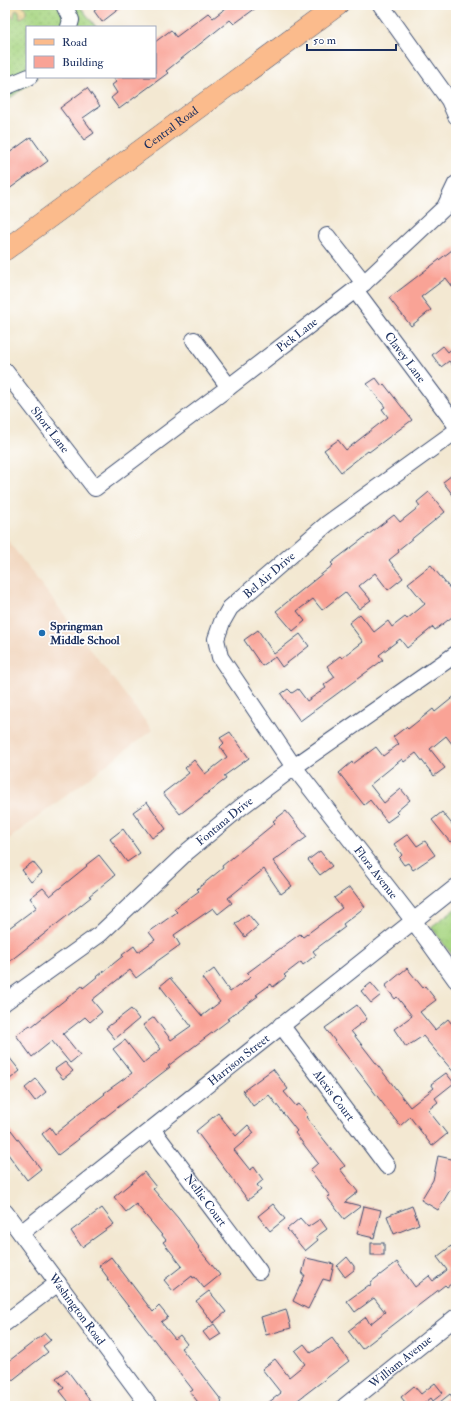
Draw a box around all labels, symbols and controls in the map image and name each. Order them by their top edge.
legend [26,26,156,78]
scale bar [307,26,396,52]
text: 50 m [313,33,337,48]
text: Road [62,35,87,50]
text: Building [62,55,105,70]
street label: Central Road [141,103,202,153]
street label: Pick Lane [273,315,321,356]
street label: Clavey Lane [381,329,429,386]
street label: Short Lane [27,404,72,456]
street label: Bel Air Drive [240,549,298,602]
place label: Springman Middle School [49,619,120,648]
marker: Springman Middle School [37,628,47,638]
street label: Fontana Drive [193,794,256,849]
street label: Flora Avenue [350,843,401,902]
street label: Harrison Street [205,1031,273,1089]
street label: Alexis Court [309,1066,358,1124]
street label: Nellie Court [181,1171,230,1230]
street label: Washington Road [45,1270,108,1348]
street label: William Avenue [365,1332,435,1392]

